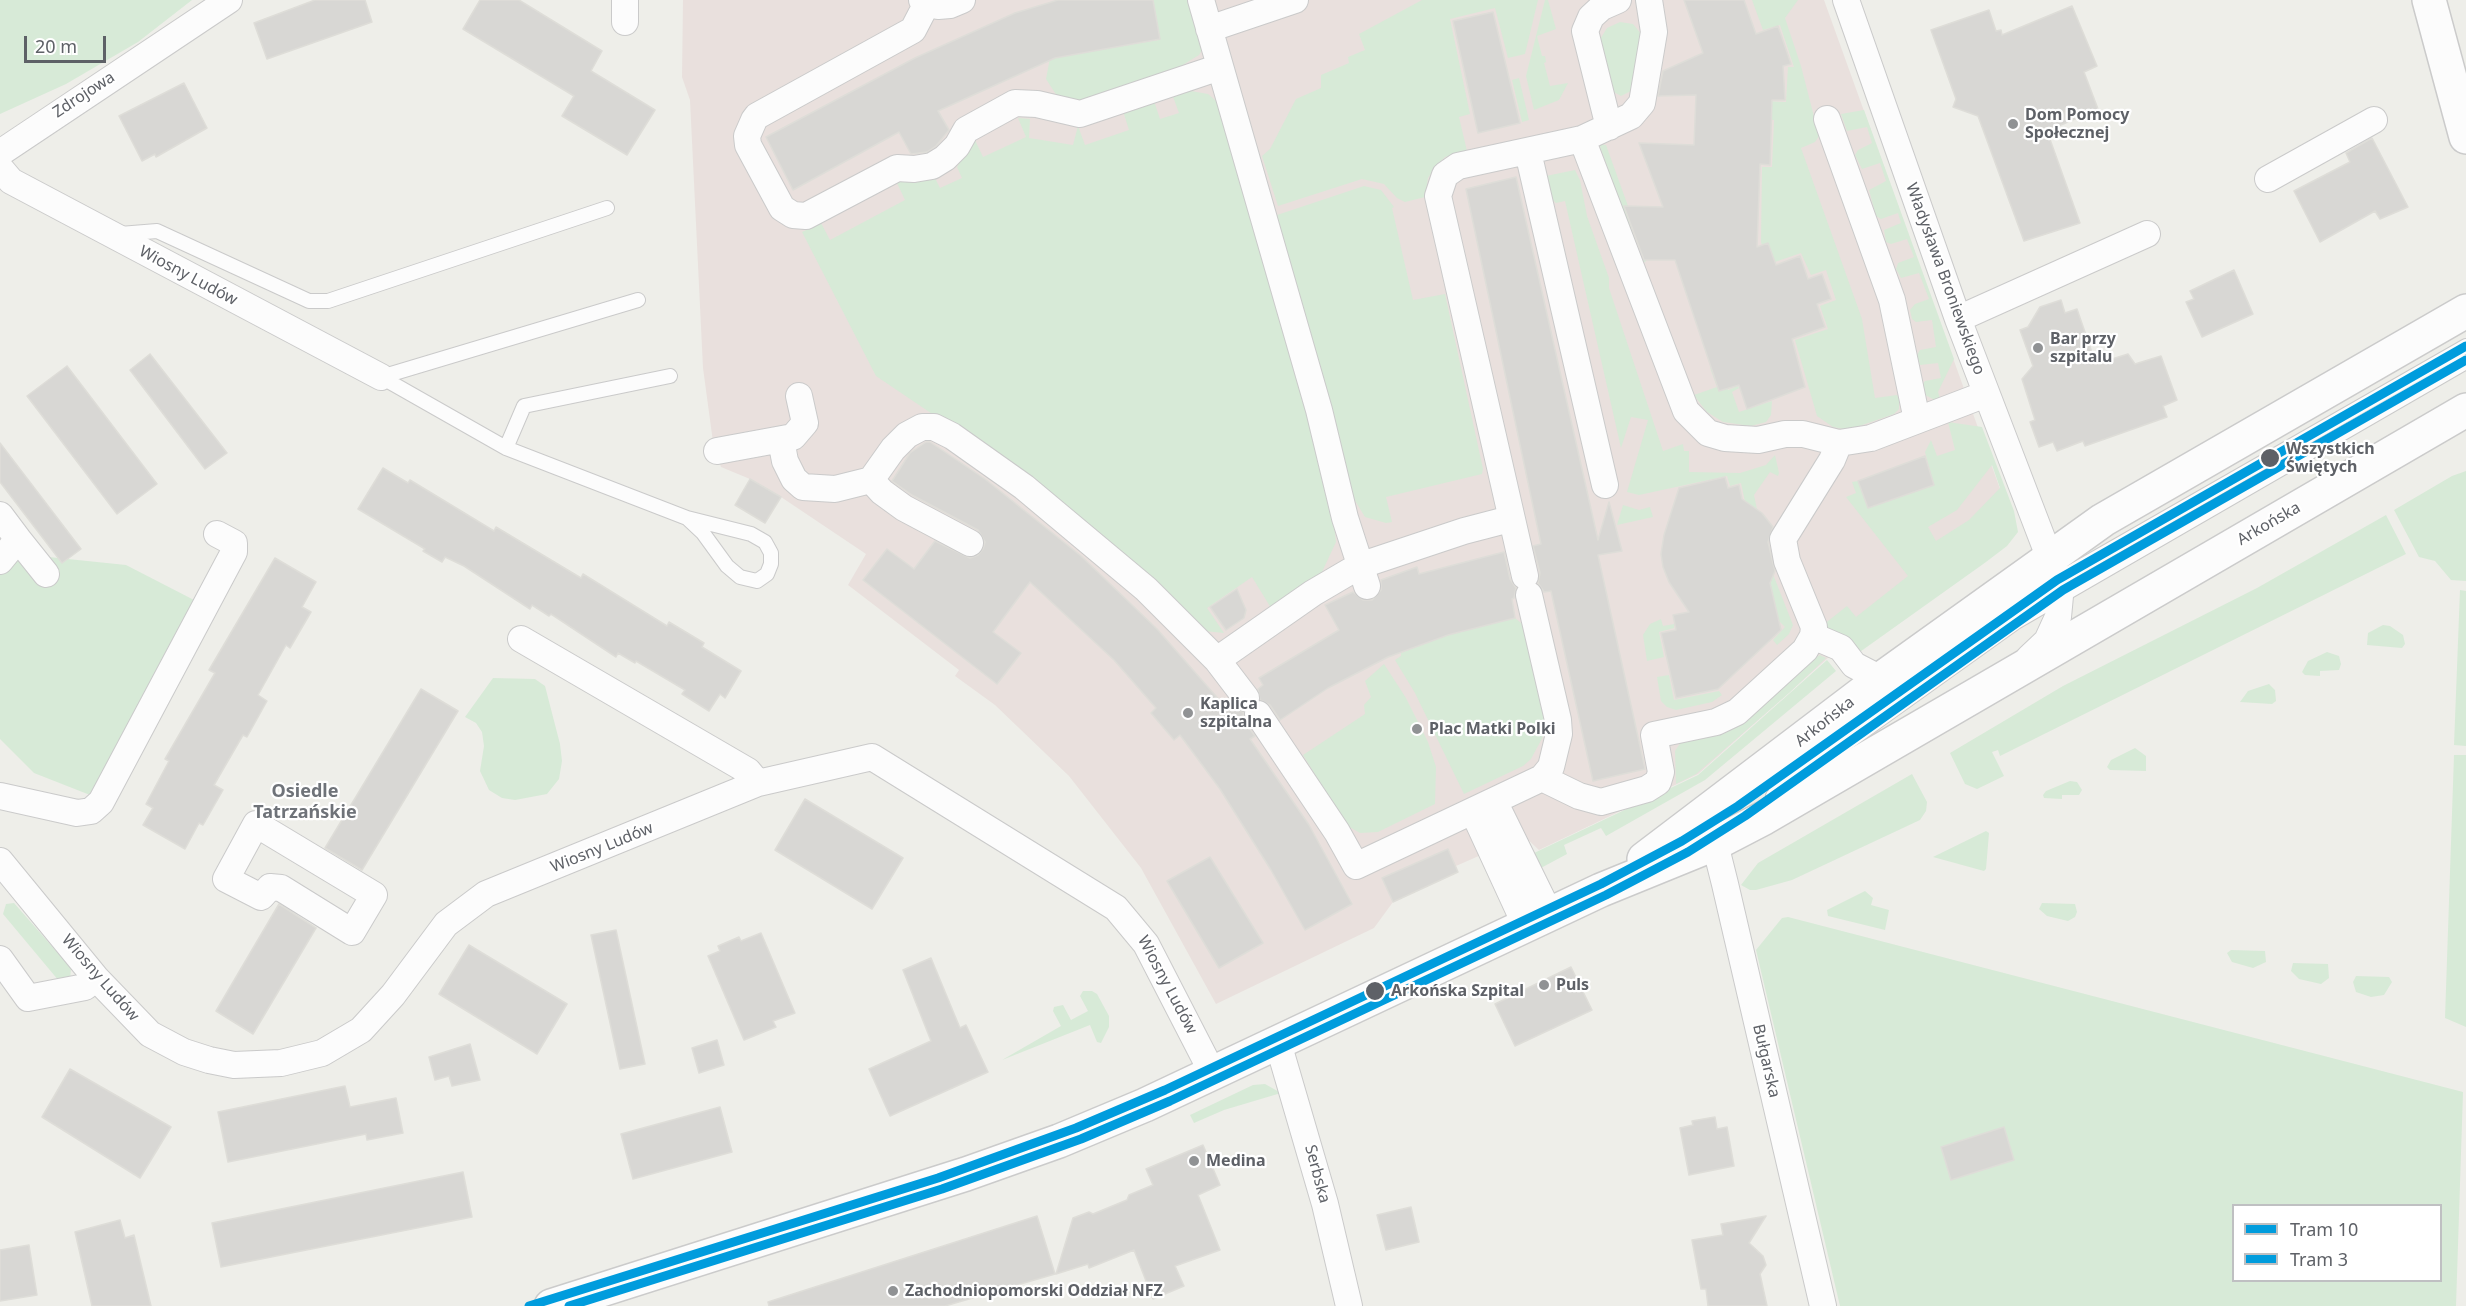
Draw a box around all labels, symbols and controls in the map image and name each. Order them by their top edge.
scale bar [27,24,110,62]
text: 20 m [35,34,77,58]
street label: Zdrojowa [49,68,119,122]
place label: Dom Pomocy Społecznej [2025,105,2129,143]
marker: Dom Pomocy Społecznej [2006,117,2020,131]
street label: Władysława Broniewskiego [1901,180,1989,378]
street label: Wiosny Ludów [136,242,240,310]
place label: Bar przy szpitalu [2050,329,2116,367]
marker: Bar przy szpitalu [2031,341,2045,355]
place label: Wszystkich Świętych [2286,439,2375,477]
marker: Wszystkich Świętych [2259,447,2281,469]
street label: Arkońska [2234,498,2304,550]
street label: Arkońska [1791,693,1859,751]
place label: Kaplica szpitalna [1200,694,1272,732]
marker: Kaplica szpitalna [1181,706,1195,720]
place label: Plac Matki Polki [1429,719,1556,739]
marker: Plac Matki Polki [1410,722,1424,736]
district label: Osiedle Tatrzańskie [253,781,357,824]
street label: Wiosny Ludów [548,819,656,877]
street label: Wiosny Ludów [57,931,143,1025]
street label: Wiosny Ludów [1133,933,1201,1037]
place label: Puls [1556,975,1589,995]
marker: Puls [1537,978,1551,992]
marker: Arkońska Szpital [1364,980,1386,1002]
place label: Arkońska Szpital [1391,981,1524,1001]
street label: Bułgarska [1748,1022,1784,1100]
street label: Serbska [1300,1143,1334,1205]
place label: Medina [1206,1151,1266,1171]
marker: Medina [1187,1154,1201,1168]
legend [2232,1204,2442,1282]
text: Tram 10 [2290,1217,2358,1241]
text: Tram 3 [2290,1247,2348,1271]
place label: Zachodniopomorski Oddział NFZ [905,1281,1163,1301]
marker: Zachodniopomorski Oddział NFZ [886,1284,900,1298]

